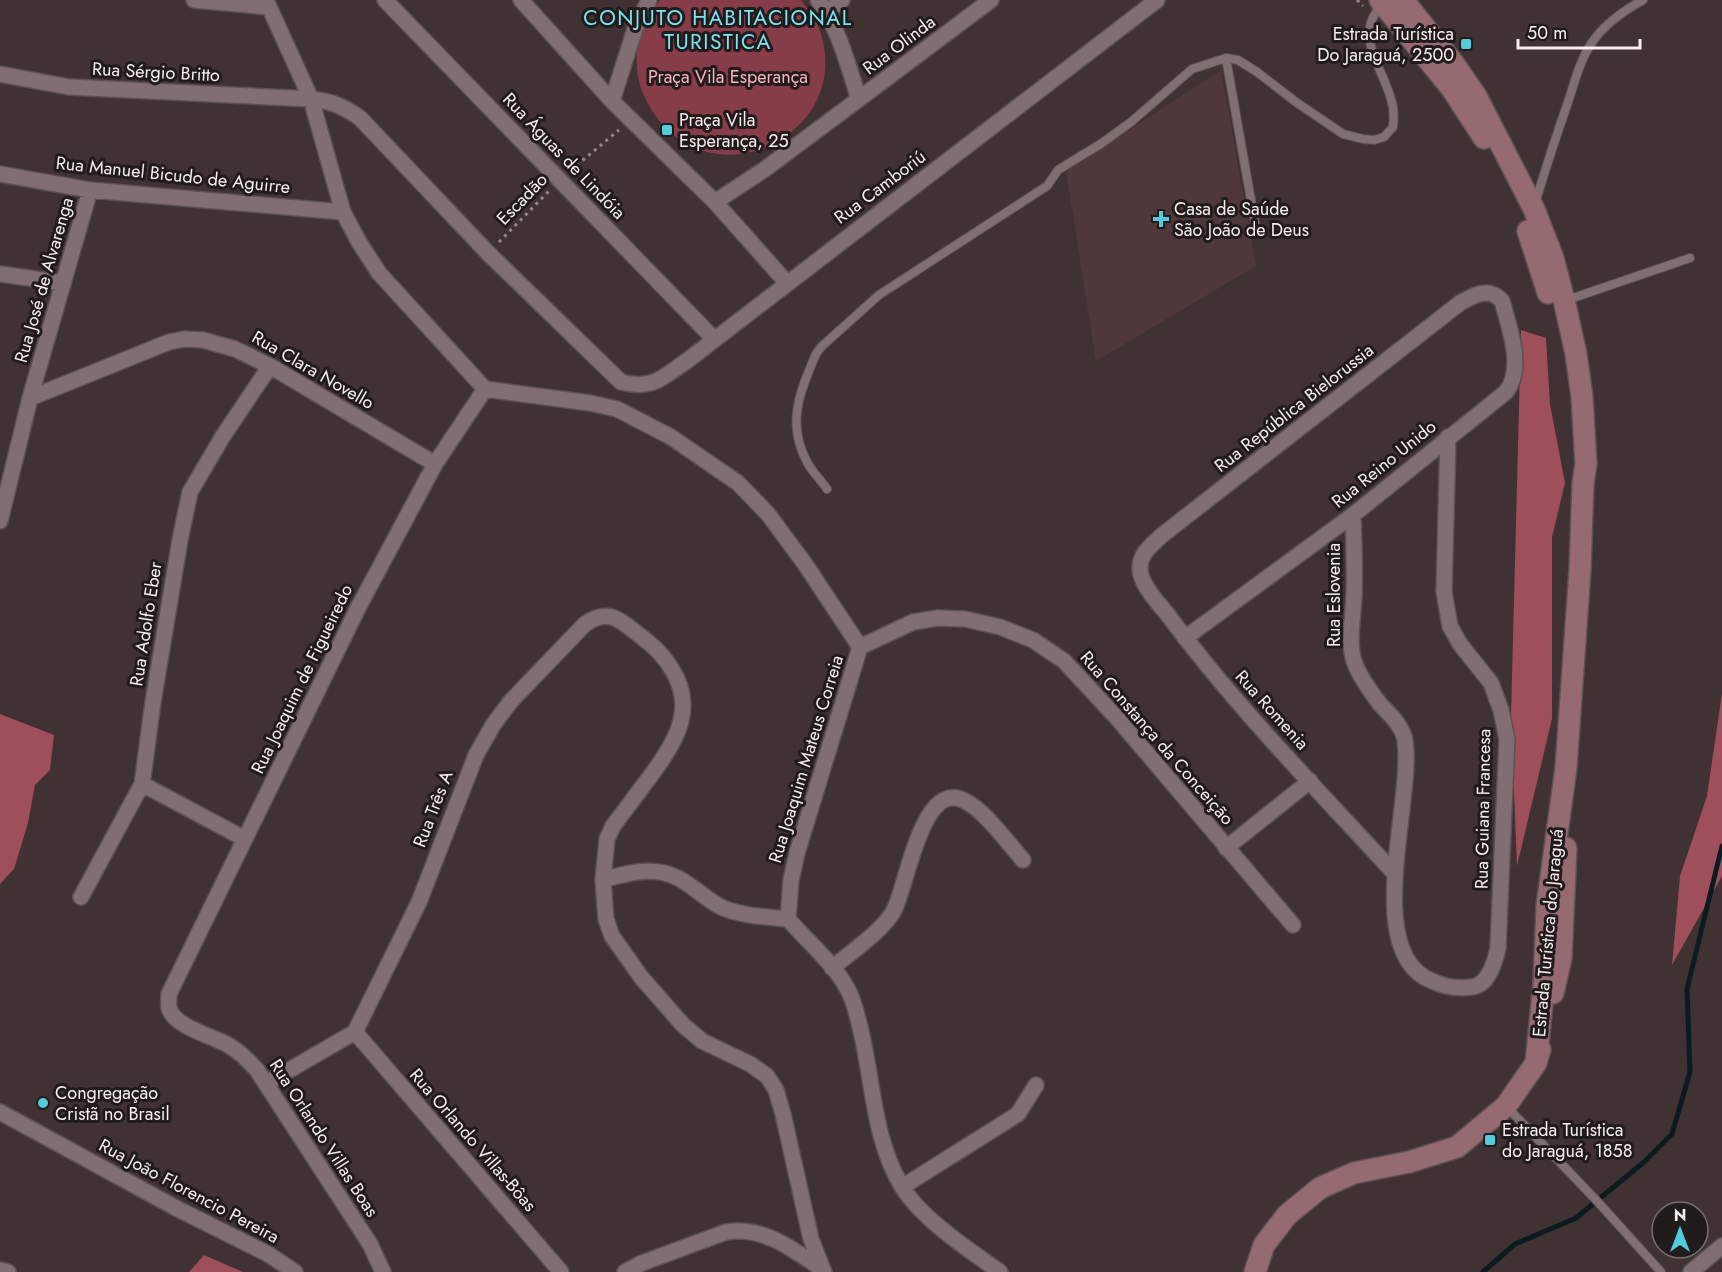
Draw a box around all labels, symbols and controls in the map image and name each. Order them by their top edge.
district label: CONJUTO HABITACIONAL TURISTICA [583,3,853,57]
street label: Rua Olinda [857,9,941,81]
scale bar [1518,12,1640,50]
text: 50 m [1527,20,1567,46]
place label: Estrada Turística Do Jaraguá, 2500 [1317,21,1454,68]
marker: Estrada Turística Do Jaraguá, 2500 [1459,37,1473,51]
street label: Rua Sérgio Britto [91,56,221,88]
park label: Praça Vila Esperança [648,64,808,90]
street label: Rua Águas de Lindóia [497,87,631,225]
place label: Praça Vila Esperança, 25 [679,107,789,154]
marker: Praça Vila Esperança, 25 [660,123,674,137]
street label: Rua Camboriú [829,144,931,230]
street label: Rua Manuel Bicudo de Aguirre [55,150,291,200]
street label: Escadão [491,167,553,231]
street label: Rua José de Alvarenga [8,194,80,366]
place label: Casa de Saúde São João de Deus [1174,196,1309,243]
marker: Casa de Saúde São João de Deus [1152,210,1170,228]
street label: Rua Clara Novello [247,324,379,416]
street label: Rua República Bielorussia [1209,337,1379,479]
street label: Rua Reino Unido [1326,414,1442,514]
street label: Rua Eslovenia [1321,543,1347,647]
street label: Rua Adolfo Eber [123,559,169,688]
street label: Rua Joaquim de Figueiredo [245,580,359,778]
street label: Rua Constança da Conceição [1074,645,1240,831]
street label: Rua Joaquim Mateus Correia [762,652,850,866]
street label: Rua Romenia [1229,664,1315,756]
street label: Rua Guiana Francesa [1469,729,1497,889]
street label: Rua Três A [406,767,460,851]
street label: Estrada Turística do Jaraguá [1526,828,1570,1038]
street label: Rua Orlando Villas Boas [263,1054,385,1222]
street label: Rua Orlando Villas-Bôas [403,1063,543,1217]
place label: Congregação Cristã no Brasil [55,1080,170,1127]
marker: Congregação Cristã no Brasil [36,1096,50,1110]
place label: Estrada Turística do Jaraguá, 1858 [1502,1117,1633,1164]
street label: Rua João Florencio Pereira [94,1132,284,1250]
marker: Estrada Turística do Jaraguá, 1858 [1483,1133,1497,1147]
north arrow [1650,1200,1710,1260]
text: N [1674,1204,1686,1227]

